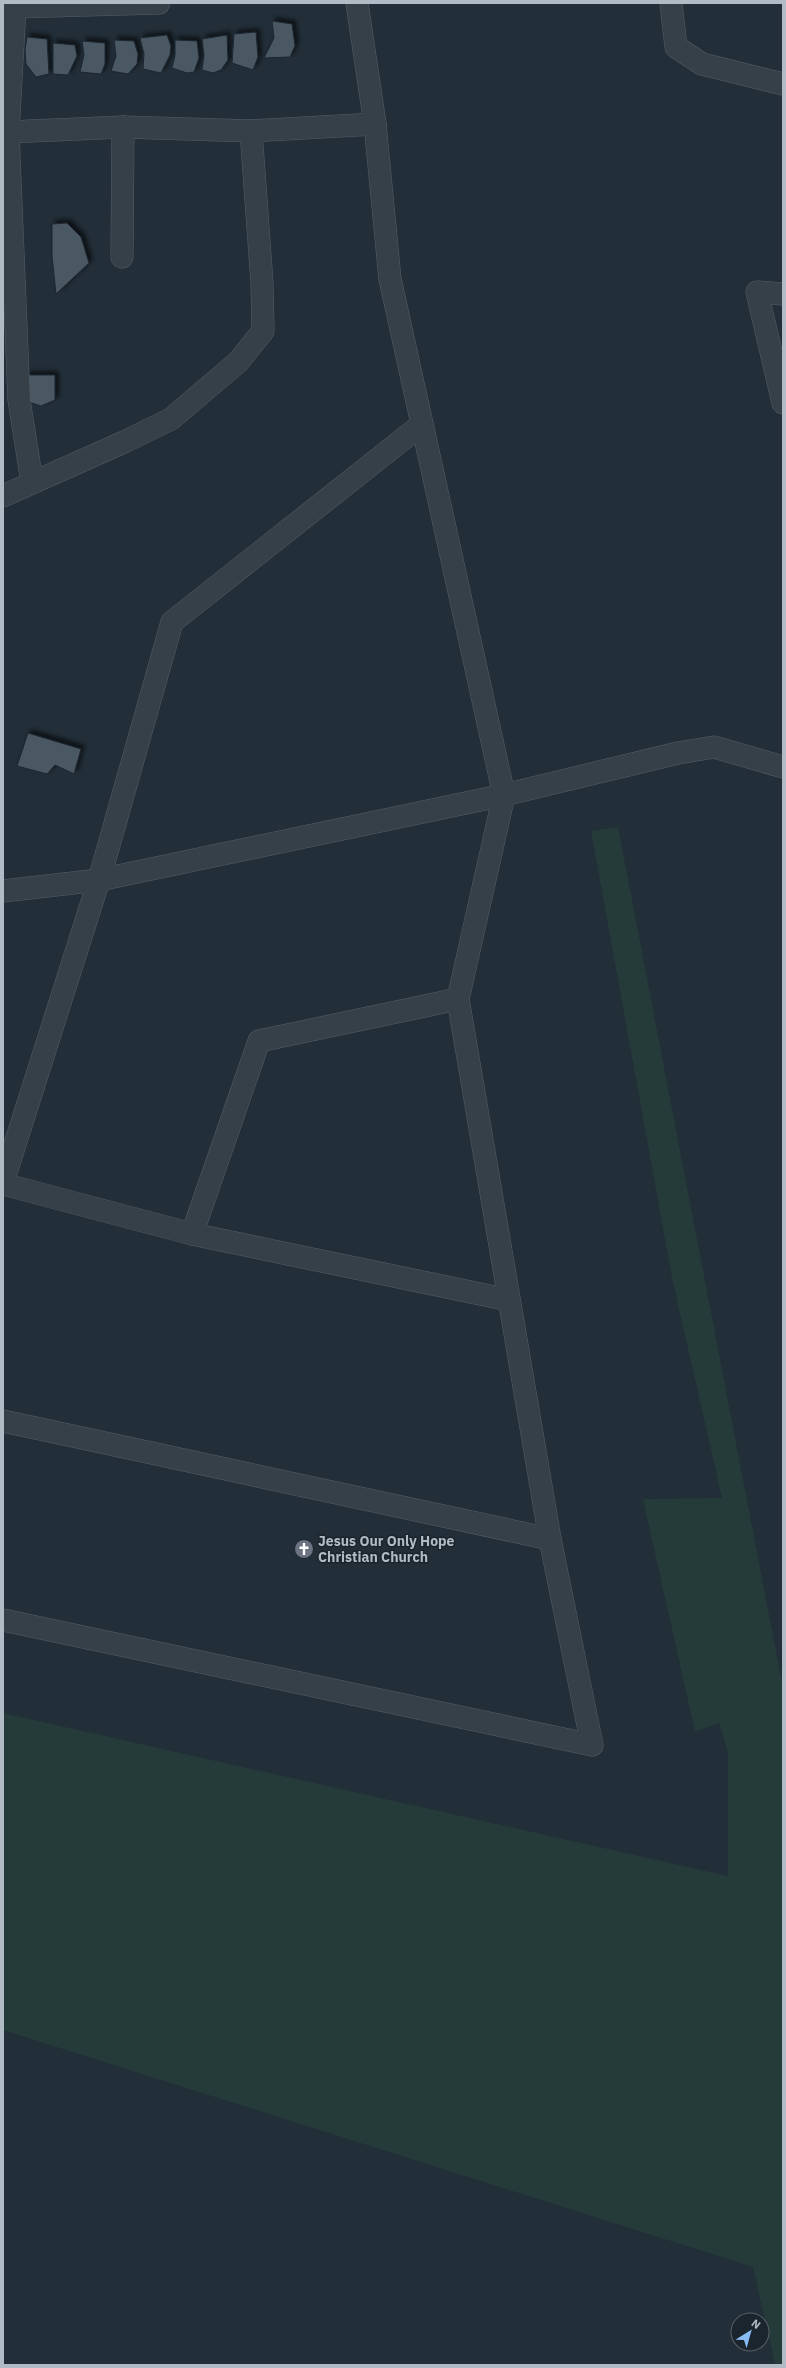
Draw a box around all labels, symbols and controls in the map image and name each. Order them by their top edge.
place label: Jesus Our Only Hope Christian Church [318,1532,455,1566]
church icon: Jesus Our Only Hope Christian Church [293,1538,315,1560]
north arrow [730,2312,770,2352]
text: N [749,2316,763,2332]

